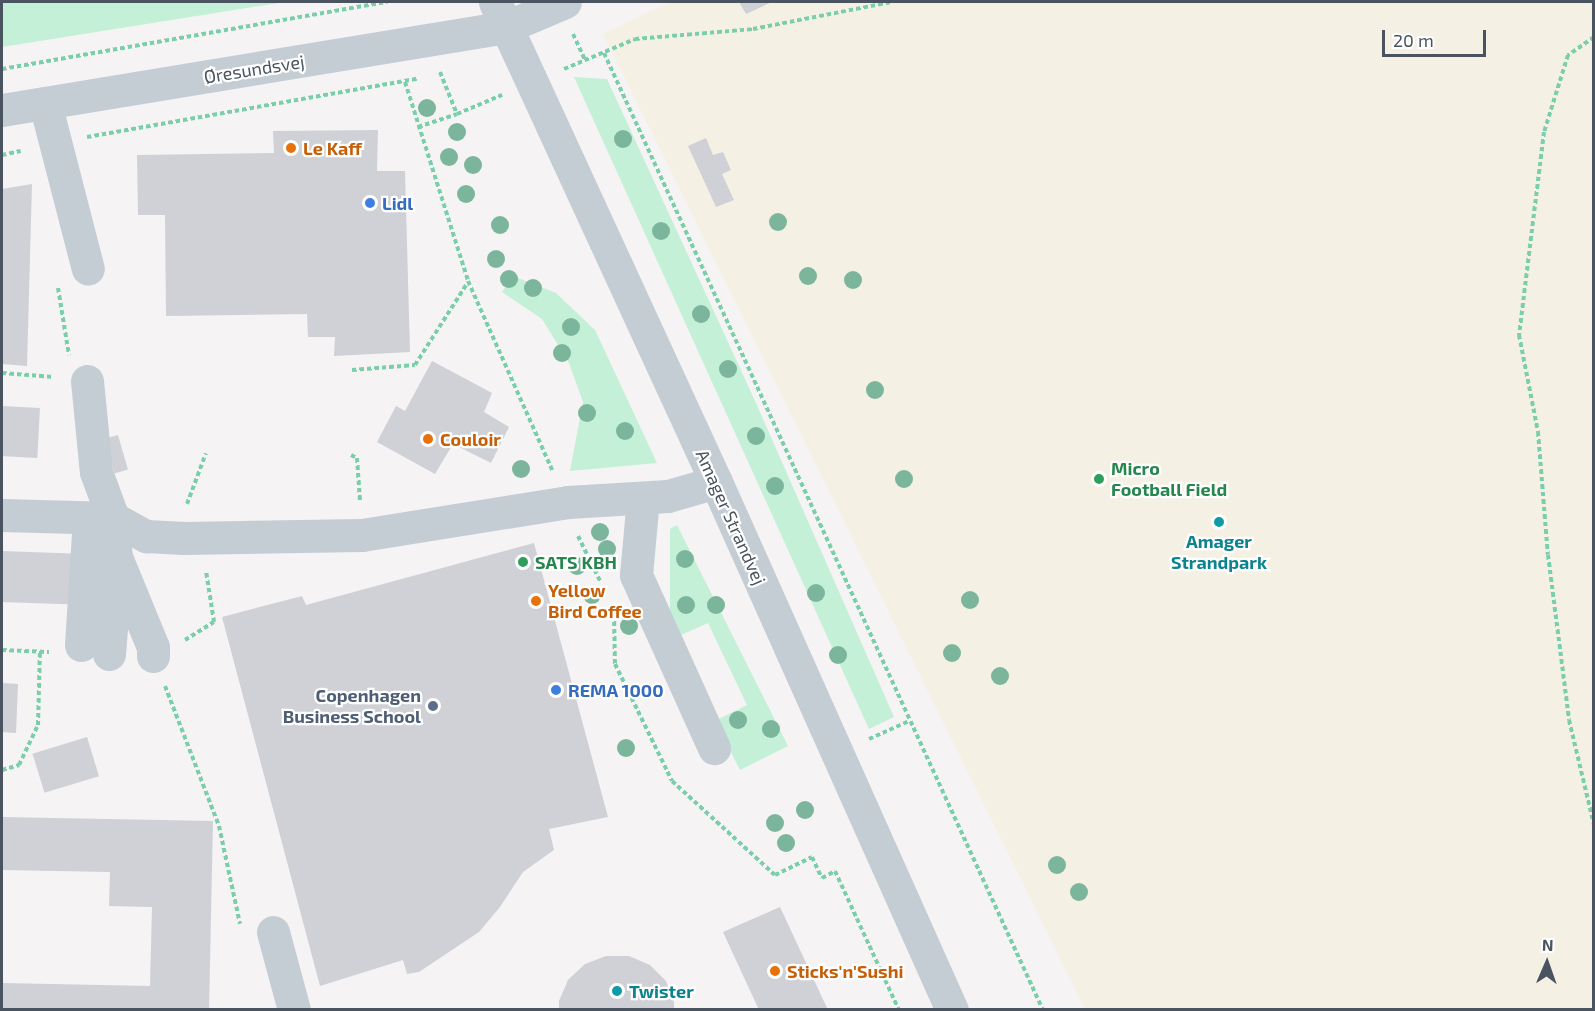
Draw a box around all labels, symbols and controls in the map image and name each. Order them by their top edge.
scale bar [1385,18,1488,56]
text: 20 m [1393,29,1434,51]
street label: Øresundsvej [202,50,306,88]
place label: Le Kaff [303,137,362,159]
marker: Le Kaff [284,141,298,155]
place label: Lidl [382,192,413,214]
marker: Lidl [363,196,377,210]
place label: Couloir [440,428,501,450]
marker: Couloir [421,432,435,446]
street label: Amager Strandvej [691,446,771,588]
place label: Micro Football Field [1111,458,1228,500]
marker: Micro Football Field [1092,472,1106,486]
marker: Amager Strandpark [1212,515,1226,529]
place label: Amager Strandpark [1171,531,1267,574]
place label: SATS KBH [535,551,617,573]
marker: SATS KBH [516,555,530,569]
place label: Yellow Bird Coffee [548,580,642,622]
marker: Yellow Bird Coffee [529,594,543,608]
place label: REMA 1000 [568,679,664,701]
marker: REMA 1000 [549,683,563,697]
place label: Copenhagen Business School [283,685,421,728]
marker: Copenhagen Business School [426,699,440,713]
north arrow [1517,933,1577,993]
text: N [1542,935,1554,954]
place label: Sticks'n'Sushi [787,960,903,982]
marker: Sticks'n'Sushi [768,964,782,978]
place label: Twister [629,980,694,1002]
marker: Twister [610,984,624,998]

